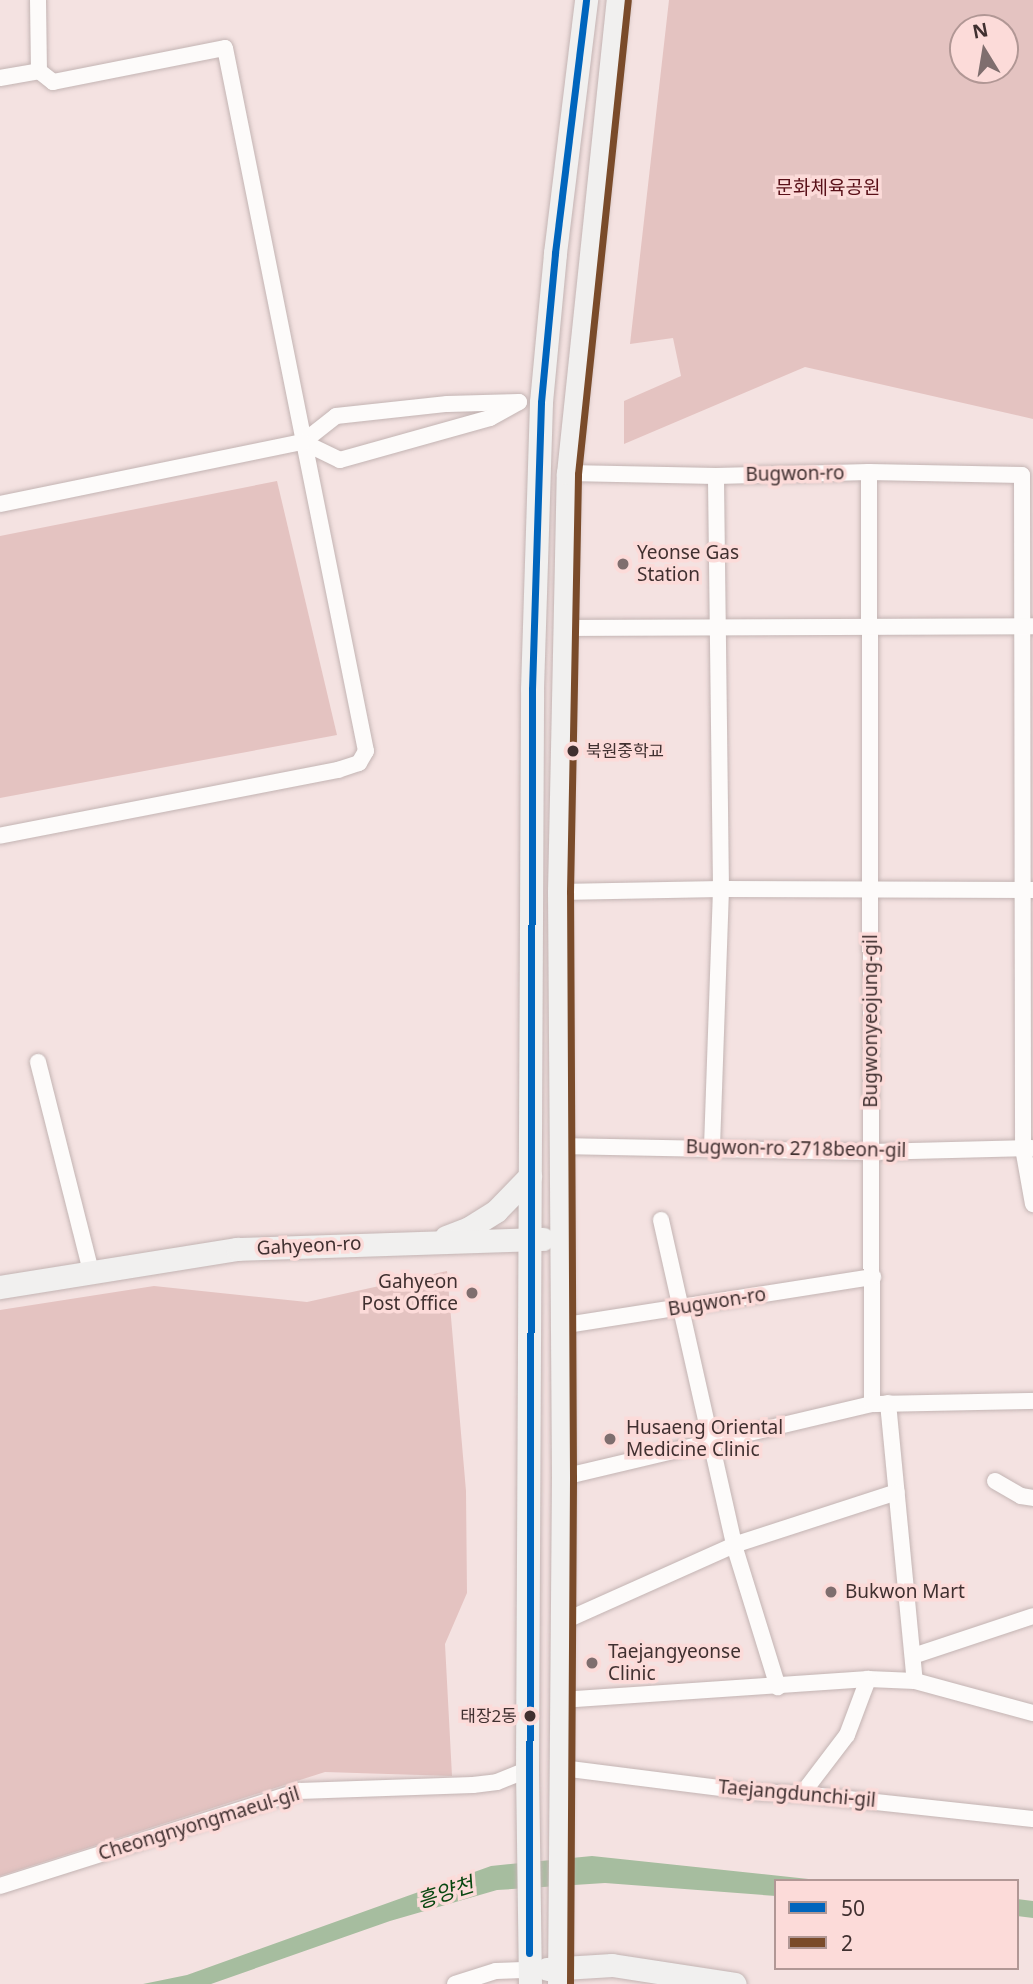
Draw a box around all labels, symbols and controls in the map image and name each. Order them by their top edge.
north arrow [949,14,1019,84]
text: N [970,16,990,45]
park label: 문화체육공원 [776,177,880,199]
street label: Bugwon-ro [745,462,845,486]
place label: Yeonse Gas Station [637,542,739,586]
marker: Yeonse Gas Station [615,556,631,572]
place label: 북원중학교 [586,741,664,761]
marker: 북원중학교 [566,744,580,758]
street label: Bugwonyeojung-gil [860,934,882,1108]
street label: Bugwon-ro 2718beon-gil [685,1136,907,1162]
street label: Gahyeon-ro [256,1232,362,1260]
place label: Gahyeon Post Office [361,1271,458,1315]
street label: Bugwon-ro [666,1283,768,1321]
marker: Gahyeon Post Office [464,1285,480,1301]
place label: Husaeng Oriental Medicine Clinic [626,1417,783,1461]
marker: Husaeng Oriental Medicine Clinic [600,1429,620,1449]
place label: Bukwon Mart [845,1581,965,1603]
marker: Bukwon Mart [823,1584,839,1600]
place label: Taejangyeonse Clinic [608,1641,741,1685]
marker: Taejangyeonse Clinic [582,1653,602,1673]
place label: 태장2동 [460,1706,517,1726]
marker: 태장2동 [523,1709,537,1723]
street label: Taejangdunchi-gil [717,1776,877,1812]
street label: Cheongnyongmaeul-gil [96,1783,302,1865]
water label: 흥양천 [414,1871,476,1913]
legend [774,1879,1019,1970]
text: 50 [841,1894,865,1922]
text: 2 [841,1929,853,1957]

